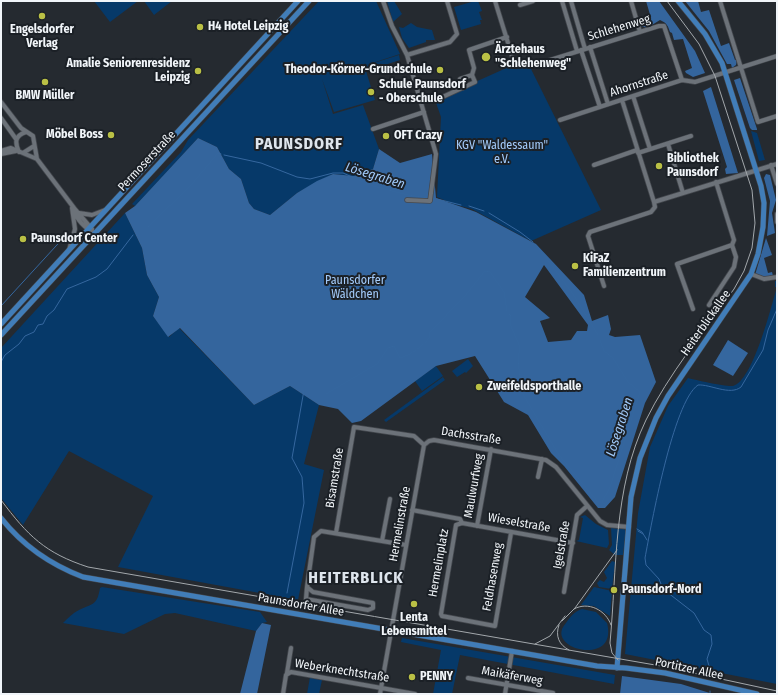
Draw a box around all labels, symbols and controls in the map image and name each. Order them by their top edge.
marker: Engelsdorfer Verlag [37,11,47,21]
street label: Schlehenweg [586,12,652,44]
place label: H4 Hotel Leipzig [208,20,288,34]
marker: H4 Hotel Leipzig [195,22,205,32]
place label: Engelsdorfer Verlag [10,23,74,51]
place label: Ärztehaus "Schlehenweg" [495,43,571,71]
marker: Ärztehaus "Schlehenweg" [480,51,492,63]
place label: Amalie Seniorenresidenz Leipzig [67,57,190,85]
place label: Theodor-Körner-Grundschule [285,63,432,77]
marker: Theodor-Körner-Grundschule [435,65,445,75]
marker: Amalie Seniorenresidenz Leipzig [193,66,203,76]
street label: Ahornstraße [608,68,670,100]
marker: BMW Müller [40,77,50,87]
place label: Schule Paunsdorf - Oberschule [379,78,466,106]
marker: Schule Paunsdorf - Oberschule [366,87,376,97]
place label: BMW Müller [16,89,74,103]
place label: Möbel Boss [46,128,103,142]
street label: Permoserstraße [115,128,179,194]
place label: OFT Crazy [394,129,442,143]
marker: Möbel Boss [106,130,116,140]
marker: OFT Crazy [381,131,391,141]
district label: PAUNSDORF [255,135,343,155]
park label: KGV "Waldessaum" e.V. [456,139,548,167]
place label: Bibliothek Paunsdorf [667,152,719,180]
water label: Lösegraben [343,160,407,192]
marker: Bibliothek Paunsdorf [654,161,664,171]
place label: Paunsdorf Center [31,232,117,246]
marker: Paunsdorf Center [18,234,28,244]
place label: KiFaZ Familienzentrum [583,252,666,280]
marker: KiFaZ Familienzentrum [570,261,580,271]
park label: Paunsdorfer Wäldchen [325,274,385,302]
street label: Heiterblickallee [678,287,734,359]
place label: Zweifeldsporthalle [487,380,581,394]
marker: Zweifeldsporthalle [474,382,484,392]
water label: Lösegraben [603,395,637,459]
street label: Dachsstraße [440,424,502,448]
street label: Bisamstraße [323,447,347,509]
street label: Maulwurfweg [461,453,487,519]
street label: Hermelinstraße [386,485,414,563]
street label: Wieselstraße [487,510,551,536]
street label: Igelstraße [551,520,573,570]
street label: Hermelinplatz [426,528,452,598]
street label: Feldhasenweg [480,542,506,612]
district label: HEITERBLICK [308,569,404,589]
place label: Paunsdorf-Nord [622,583,701,597]
marker: Paunsdorf-Nord [609,585,619,595]
street label: Paunsdorfer Allee [257,590,345,620]
marker: Lenta Lebensmittel [409,599,419,609]
place label: Lenta Lebensmittel [381,611,447,639]
street label: Portitzer Allee [654,655,724,683]
street label: Weberknechtstraße [294,656,390,686]
street label: Maikäferweg [480,664,544,688]
place label: PENNY [420,670,453,684]
marker: PENNY [407,672,417,682]

